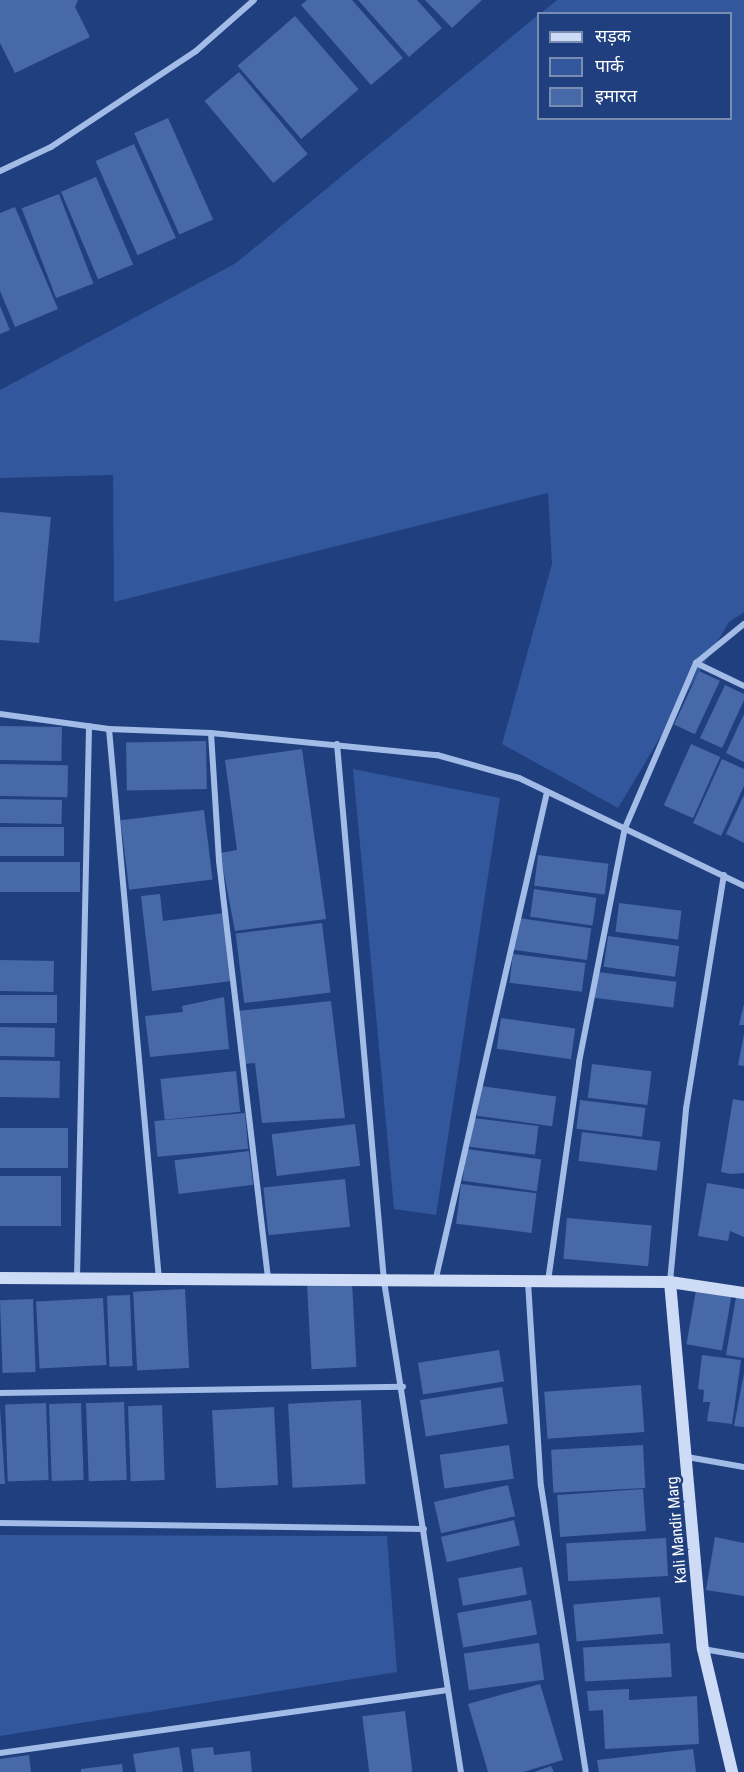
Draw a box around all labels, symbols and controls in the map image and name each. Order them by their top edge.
legend [537,12,732,120]
text: सड़क [595,25,631,46]
text: पार्क [595,55,624,76]
text: इमारत [595,85,637,106]
street label: Kali Mandir Marg [663,1476,691,1584]

